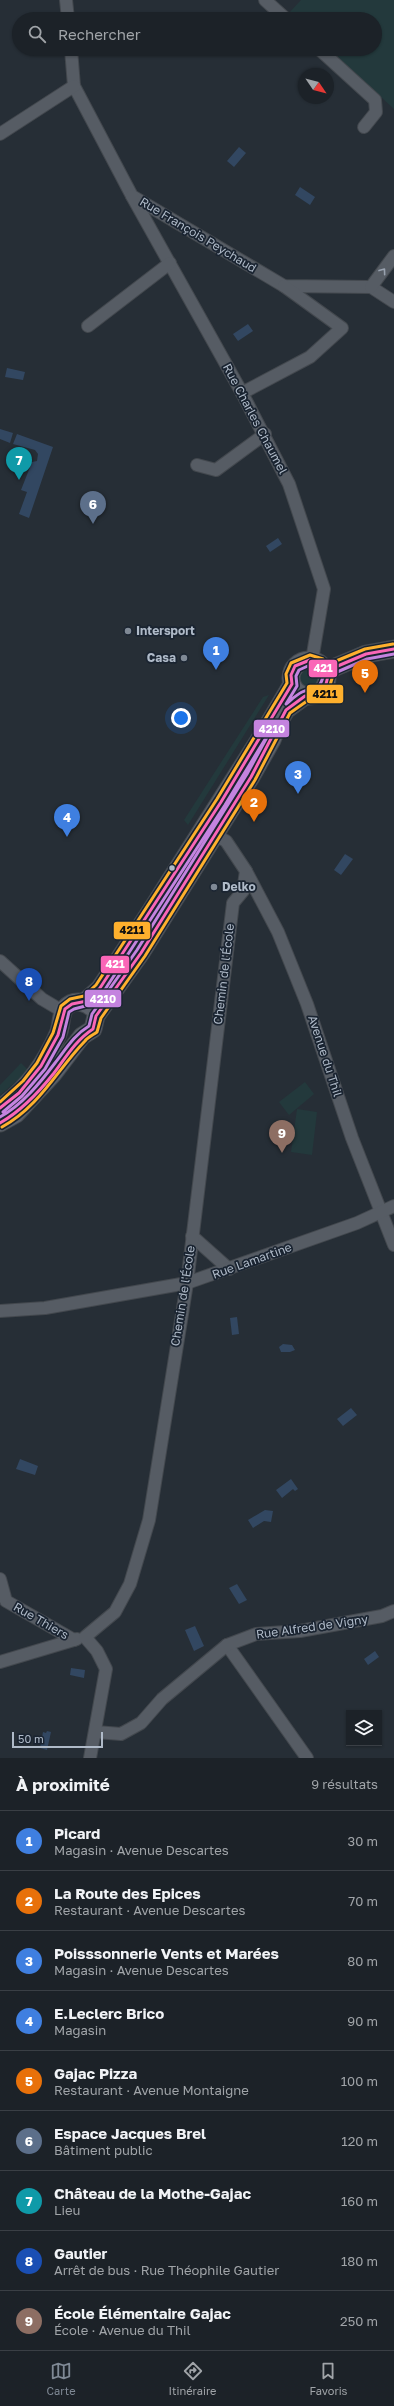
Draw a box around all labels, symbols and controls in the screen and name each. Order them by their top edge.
search box [12,12,382,56]
icon: search [26,23,48,45]
text: Rechercher [58,25,141,43]
north arrow [298,68,334,104]
street label: Rue François Peychaud [137,194,259,275]
one-way arrow [378,269,385,276]
street label: Rue Charles Chaumel [220,361,291,477]
pin: 7 [6,447,32,480]
pin: 6 [80,491,106,524]
place label: Intersport [136,623,195,638]
marker: Intersport [123,626,133,636]
pin: 1 [203,637,229,670]
place label: Casa [147,650,176,665]
marker: Casa [179,653,189,663]
line badge: 421 [308,659,338,678]
pin: 5 [352,660,378,693]
text: 421 [313,661,333,674]
line badge: 4211 [306,684,344,704]
text: 4211 [313,687,338,700]
your location [171,708,191,728]
line badge: 4210 [253,719,290,738]
text: 4210 [259,722,285,735]
pin: 3 [285,761,311,794]
pin: 2 [241,789,267,822]
pin: 4 [54,804,80,837]
unlabelled marker [167,863,177,873]
place label: Delko [222,879,256,894]
marker: Delko [209,882,219,892]
line badge: 4211 [113,921,151,940]
text: 4211 [120,923,145,936]
street label: Chemin de l'École [210,923,237,1025]
line badge: 421 [100,955,130,974]
text: 421 [105,957,125,970]
pin: 8 [16,968,42,1001]
line badge: 4210 [84,989,122,1008]
text: 4210 [90,992,116,1005]
street label: Avenue du Thil [305,1013,346,1099]
pin: 9 [269,1120,295,1153]
street label: Rue Lamartine [210,1239,294,1282]
street label: Chemin de l'École [167,1245,198,1347]
street label: Rue Thiers [11,1599,71,1642]
street label: Rue Alfred de Vigny [255,1611,369,1642]
map controls [346,1710,382,1746]
button: layers [346,1710,382,1746]
scale bar [12,1730,103,1749]
text: 50 m [18,1732,44,1745]
text: À proximité [16,1774,110,1795]
text: 9 résultats [311,1776,378,1792]
text: Picard [54,1824,100,1842]
text: 1 [26,1833,32,1849]
text: 30 m [348,1833,378,1849]
text: Magasin · Avenue Descartes [54,1842,229,1858]
text: La Route des Epices [54,1884,201,1902]
text: 2 [25,1893,33,1909]
text: 70 m [348,1893,378,1909]
text: Restaurant · Avenue Descartes [54,1902,245,1918]
text: Poisssonnerie Vents et Marées [54,1944,279,1962]
text: 3 [25,1953,33,1969]
text: 80 m [347,1953,378,1969]
text: Magasin · Avenue Descartes [54,1962,229,1978]
text: E.Leclerc Brico [54,2004,164,2022]
text: 4 [25,2013,33,2029]
text: 90 m [347,2013,378,2029]
text: Magasin [54,2022,106,2038]
text: Gajac Pizza [54,2064,137,2082]
text: 5 [25,2073,33,2089]
text: 100 m [341,2073,378,2089]
text: Restaurant · Avenue Montaigne [54,2082,249,2098]
text: Espace Jacques Brel [54,2124,206,2142]
text: 6 [25,2133,33,2149]
text: 120 m [341,2133,378,2149]
text: Bâtiment public [54,2142,153,2158]
text: Château de la Mothe-Gajac [54,2184,251,2202]
text: 7 [25,2193,33,2209]
text: 160 m [341,2193,378,2209]
text: Lieu [54,2202,80,2218]
text: Gautier [54,2244,107,2262]
text: 8 [25,2253,33,2269]
text: 180 m [341,2253,378,2269]
text: Arrêt de bus · Rue Théophile Gautier [54,2262,279,2278]
text: École Élémentaire Gajac [54,2304,231,2322]
text: 9 [25,2313,33,2329]
text: 250 m [340,2313,378,2329]
text: École · Avenue du Thil [54,2322,191,2338]
tab: Carte [47,2360,76,2397]
tab: Itinéraire [169,2360,216,2397]
tab: Favoris [310,2360,347,2397]

